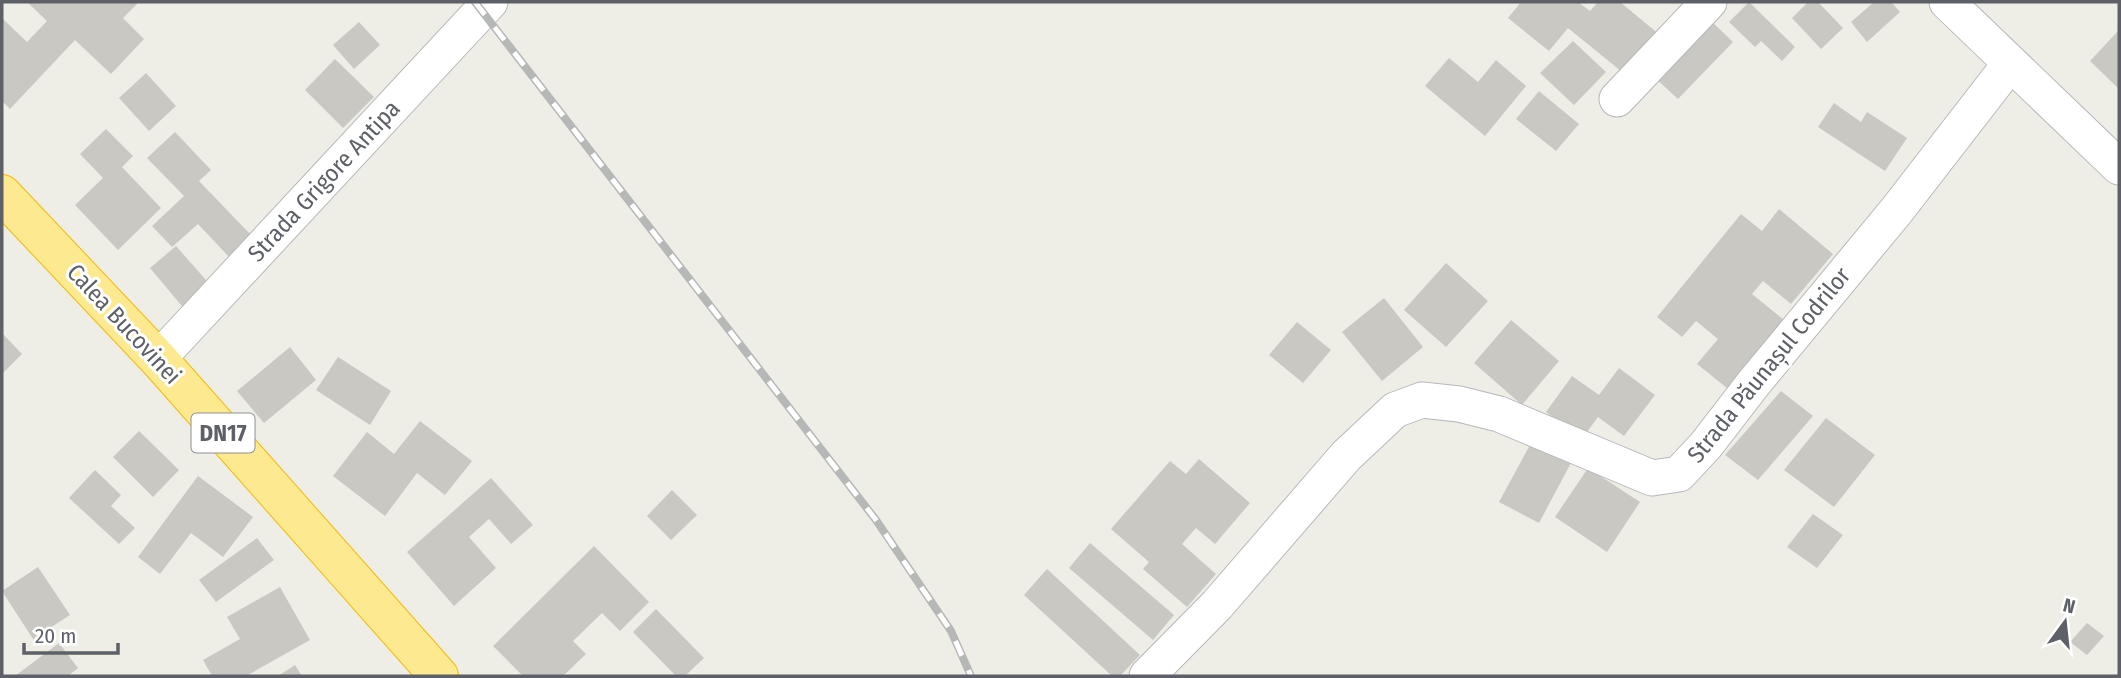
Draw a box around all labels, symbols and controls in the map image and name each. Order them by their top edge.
street label: Strada Grigore Antipa [242,95,406,267]
street label: Calea Bucovinei [61,258,187,390]
street label: Strada Păunașul Codrilor [1682,261,1857,469]
road number: DN17 [192,414,255,452]
north arrow [2030,587,2100,657]
text: N [2061,593,2078,619]
scale bar [24,612,119,656]
text: 20 m [35,623,76,649]

